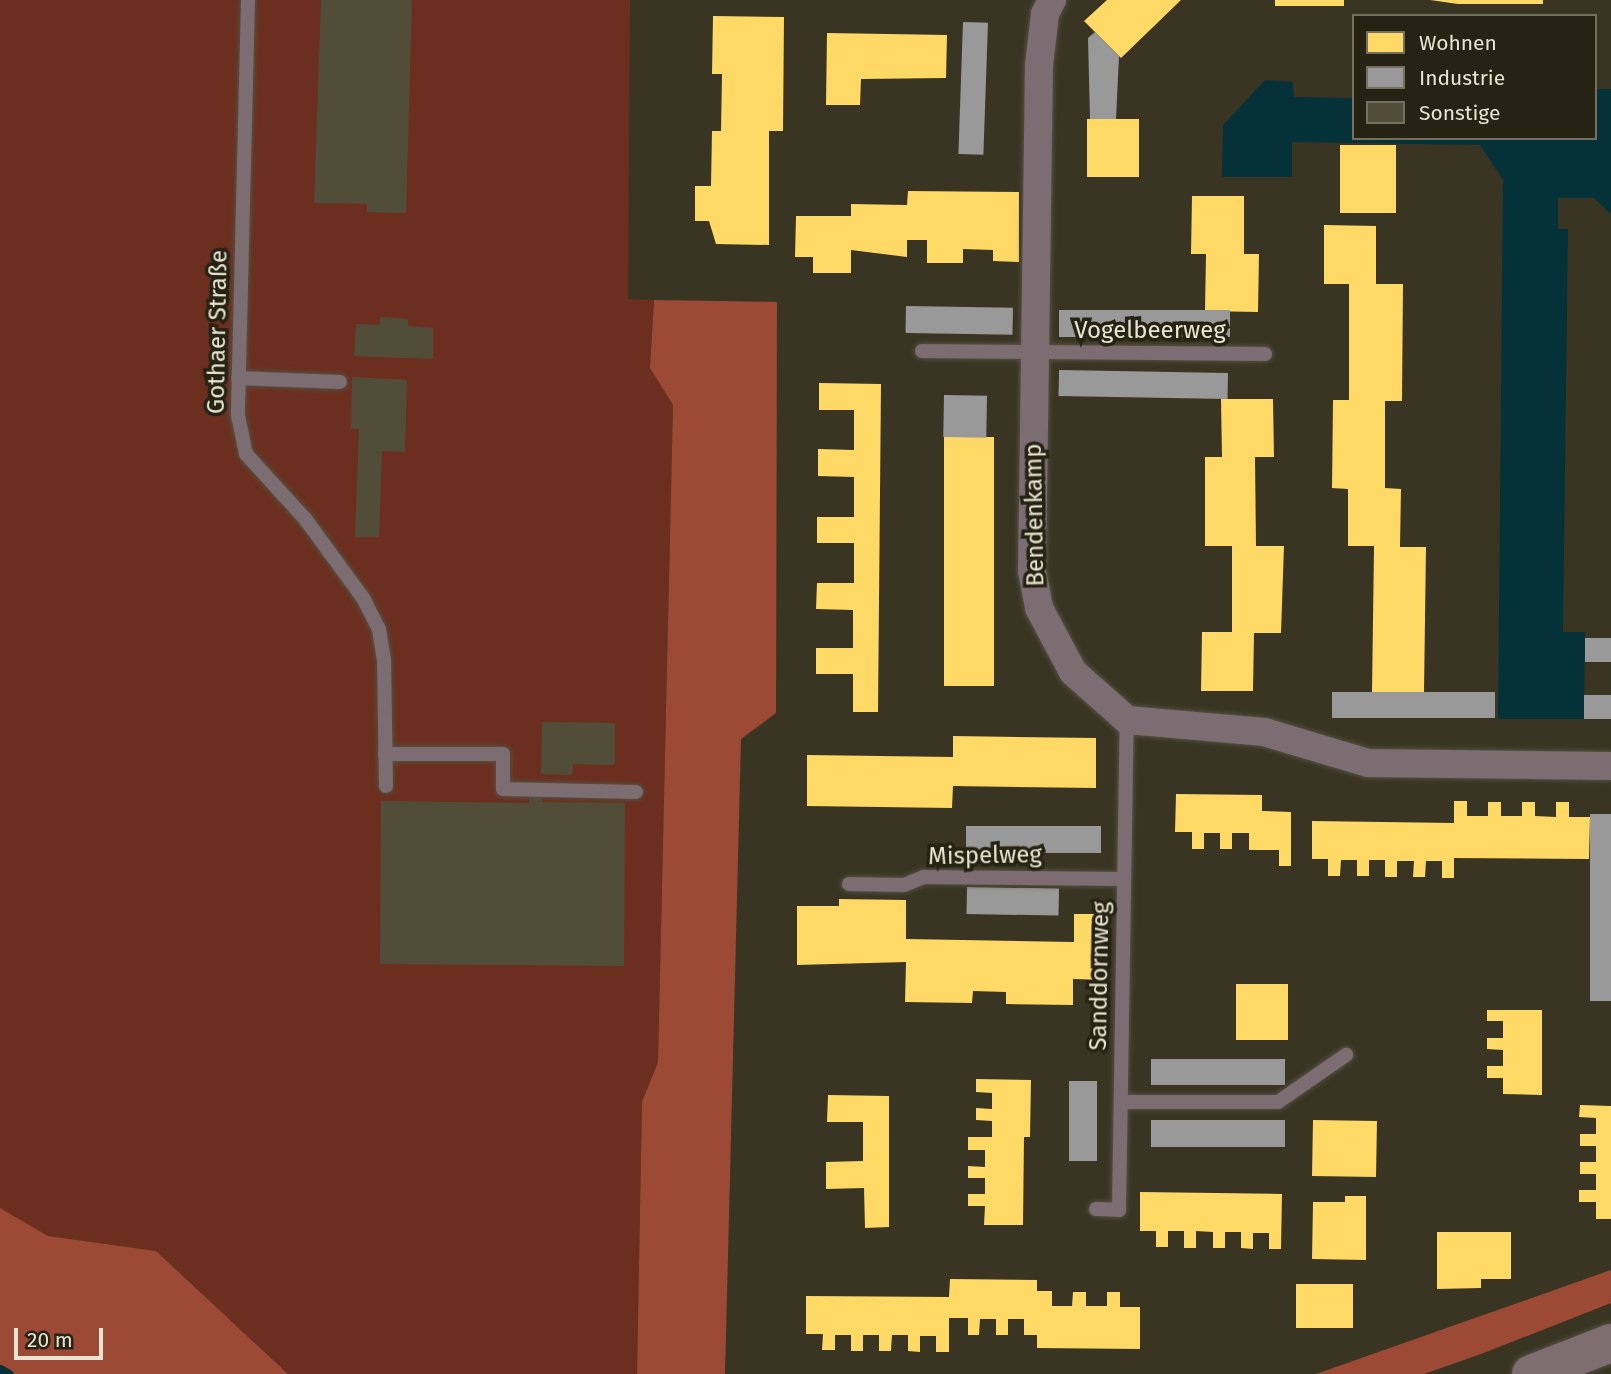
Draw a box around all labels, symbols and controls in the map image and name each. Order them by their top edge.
legend [1352,14,1597,140]
text: Wohnen [1419,30,1497,56]
text: Industrie [1419,65,1505,91]
text: Sonstige [1419,100,1500,126]
street label: Gothaer Straße [202,250,234,414]
street label: Vogelbeerweg [1074,317,1226,345]
street label: Bendenkamp [1019,443,1051,587]
street label: Mispelweg [928,841,1042,871]
street label: Sanddornweg [1084,901,1116,1051]
scale bar [18,1314,107,1358]
text: 20 m [27,1327,73,1353]

